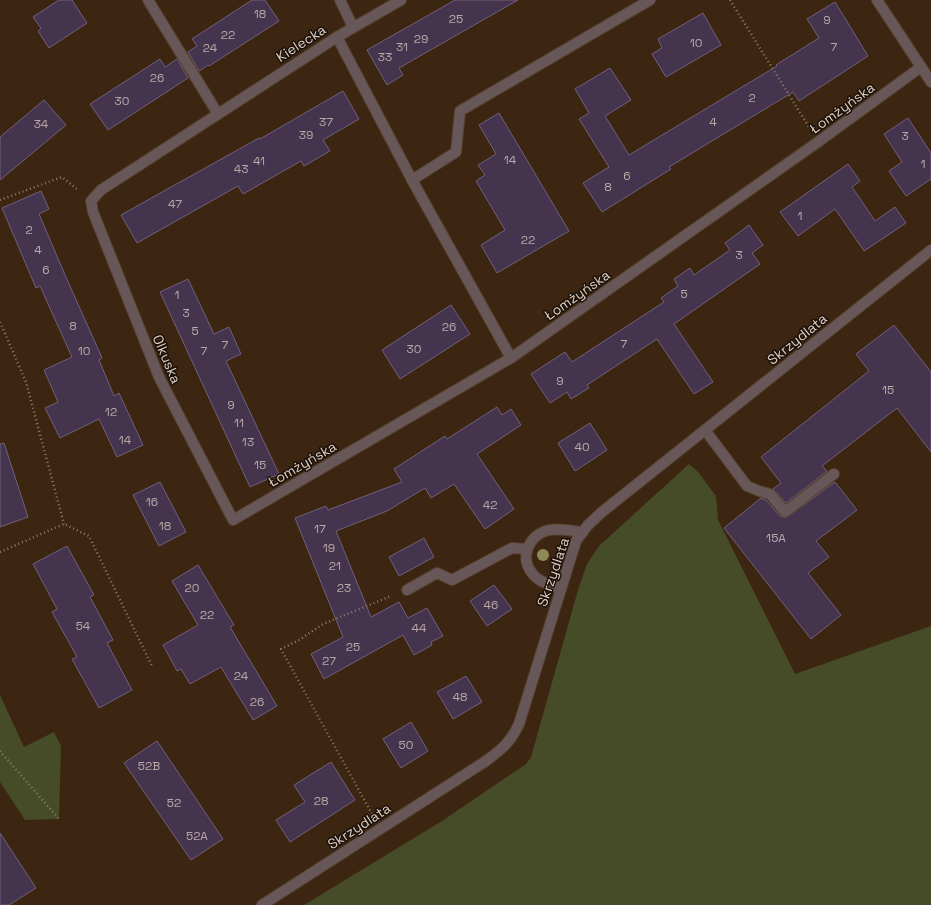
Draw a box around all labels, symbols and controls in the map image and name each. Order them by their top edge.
house number: 18 [254,6,266,22]
house number: 25 [449,11,463,27]
house number: 9 [823,12,831,28]
street label: Kielecka [273,20,329,66]
house number: 22 [221,27,235,43]
house number: 29 [414,31,428,47]
house number: 10 [690,35,702,51]
house number: 31 [396,39,408,55]
house number: 7 [831,39,838,55]
house number: 24 [203,40,218,56]
house number: 33 [378,49,392,65]
house number: 26 [150,70,164,86]
street label: Łomżyńska [806,78,878,138]
house number: 2 [748,90,756,106]
house number: 30 [115,93,129,109]
house number: 37 [319,114,333,130]
house number: 4 [709,114,717,130]
house number: 34 [34,116,49,132]
house number: 39 [299,127,313,143]
house number: 3 [901,128,909,144]
house number: 14 [504,152,517,168]
house number: 41 [253,153,265,169]
house number: 1 [920,156,926,172]
house number: 43 [234,161,248,177]
house number: 6 [623,168,631,184]
house number: 8 [604,179,612,195]
house number: 47 [168,196,182,212]
house number: 1 [797,208,803,224]
house number: 2 [25,222,33,238]
house number: 22 [521,232,535,248]
house number: 4 [34,242,42,258]
house number: 3 [735,247,743,263]
house number: 6 [42,262,50,278]
street label: Łomżyńska [541,266,613,324]
house number: 5 [680,286,688,302]
house number: 1 [174,287,180,303]
house number: 3 [182,305,190,321]
street label: Skrzydlata [763,309,831,369]
house number: 8 [69,318,77,334]
house number: 26 [442,319,456,335]
house number: 5 [191,323,199,339]
street label: Olkuska [149,332,185,386]
house number: 7 [621,336,628,352]
house number: 7 [222,337,229,353]
house number: 30 [407,341,421,357]
house number: 10 [78,343,90,359]
house number: 7 [201,343,208,359]
house number: 9 [556,373,564,389]
house number: 15 [882,382,894,398]
house number: 9 [227,397,235,413]
house number: 12 [105,404,117,420]
house number: 11 [234,415,244,431]
house number: 14 [119,432,132,448]
house number: 13 [242,434,254,450]
street label: Łomżyńska [264,437,340,491]
house number: 40 [574,439,590,455]
house number: 15 [254,457,266,473]
house number: 16 [146,494,158,510]
house number: 42 [483,497,497,513]
house number: 18 [159,518,171,534]
house number: 17 [314,521,326,537]
house number: 15A [766,530,786,546]
street label: Skrzydlata [533,535,573,609]
house number: 19 [323,540,335,556]
house number: 21 [329,558,341,574]
house number: 20 [185,580,199,596]
house number: 23 [337,580,351,596]
house number: 46 [484,597,498,613]
house number: 22 [200,607,214,623]
house number: 54 [76,618,91,634]
house number: 44 [411,620,427,636]
house number: 25 [346,639,360,655]
house number: 27 [322,653,336,669]
house number: 24 [234,668,249,684]
house number: 48 [453,689,467,705]
house number: 26 [250,694,264,710]
house number: 50 [399,737,413,753]
house number: 52B [138,758,160,774]
house number: 28 [314,793,328,809]
house number: 52 [167,795,181,811]
street label: Skrzydlata [324,799,394,853]
house number: 52A [186,828,208,844]

